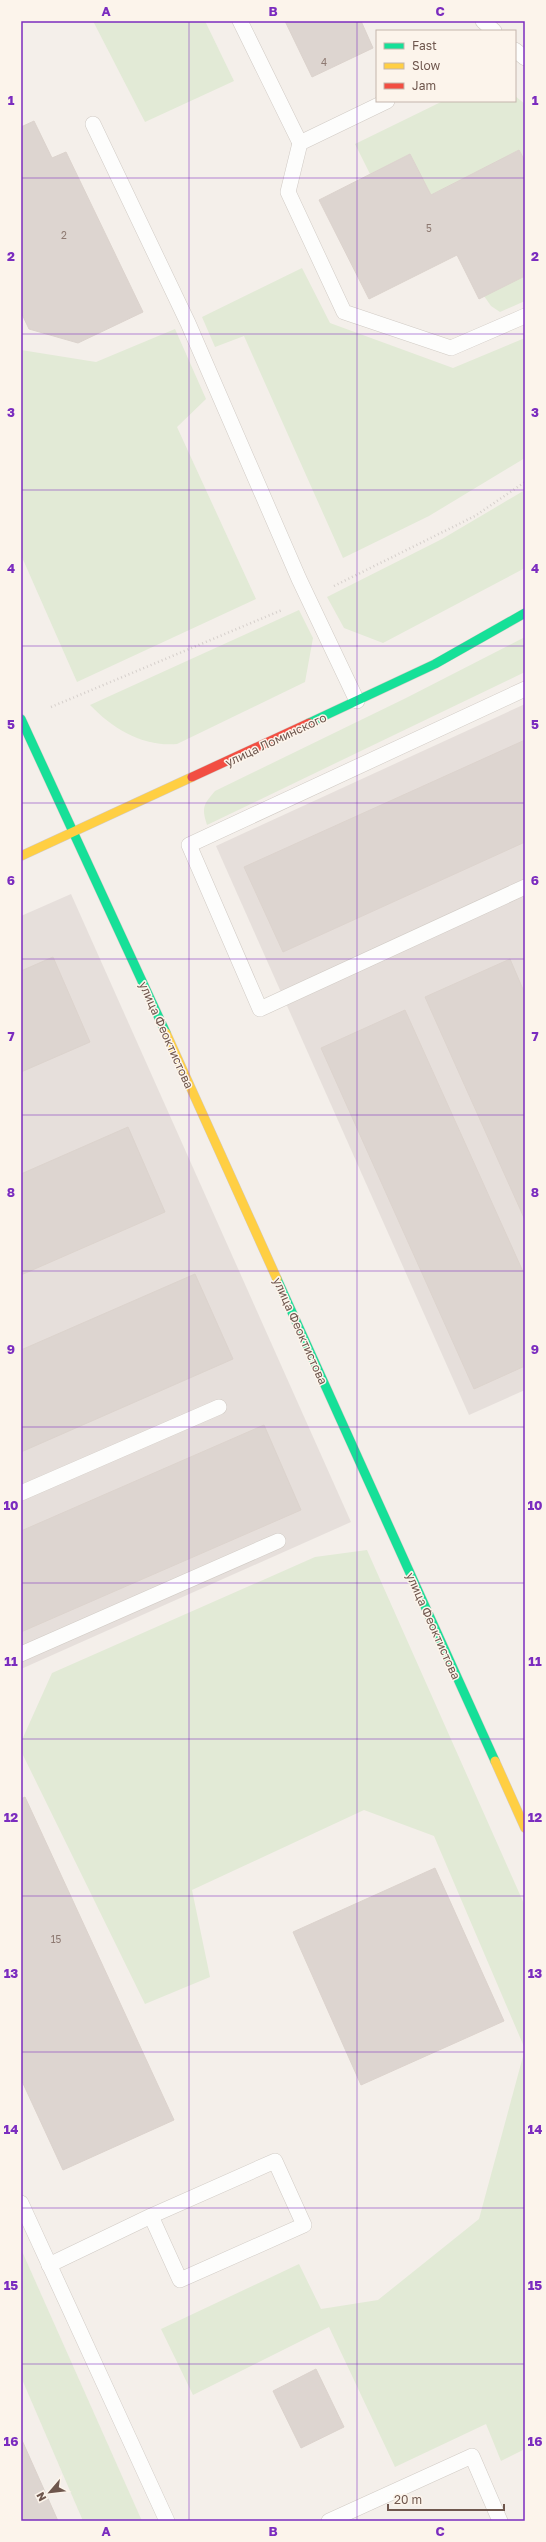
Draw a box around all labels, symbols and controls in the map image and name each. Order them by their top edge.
text: A [101,3,111,19]
text: B [268,3,278,19]
text: C [435,3,445,19]
legend [376,30,516,102]
text: Fast [412,38,437,53]
house number: 4 [321,56,327,68]
text: Slow [412,58,440,73]
text: Jam [412,78,436,93]
text: 1 [8,92,15,108]
text: 1 [532,92,539,108]
house number: 5 [426,222,432,234]
house number: 2 [61,229,67,241]
text: 2 [7,248,15,264]
text: 2 [531,248,539,264]
text: 3 [7,404,15,420]
text: 3 [531,404,539,420]
text: 4 [7,560,15,576]
text: 4 [531,560,539,576]
street label: улица Ломинского [223,709,329,770]
text: 5 [7,716,15,732]
text: 5 [531,716,539,732]
text: 6 [7,872,15,888]
text: 6 [531,872,539,888]
street label: улица Феоктистова [136,979,197,1091]
text: 7 [7,1028,15,1044]
text: 7 [531,1028,539,1044]
text: 8 [7,1184,15,1200]
text: 8 [531,1184,539,1200]
street label: улица Феоктистова [270,1275,331,1387]
text: 9 [7,1341,15,1357]
text: 9 [531,1341,539,1357]
text: 10 [3,1497,19,1513]
text: 10 [527,1497,543,1513]
street label: улица Феоктистова [403,1570,464,1682]
text: 11 [4,1653,18,1669]
text: 11 [528,1653,542,1669]
text: 12 [4,1809,18,1825]
text: 12 [528,1809,542,1825]
house number: 15 [51,1933,62,1945]
text: 13 [4,1965,18,1981]
text: 13 [528,1965,542,1981]
text: 14 [4,2121,18,2137]
text: 14 [528,2121,542,2137]
text: 15 [4,2277,18,2293]
text: 15 [528,2277,542,2293]
text: 16 [4,2433,18,2449]
text: 16 [528,2433,542,2449]
north arrow [30,2472,70,2512]
scale bar [388,2486,504,2512]
text: N [33,2490,48,2504]
text: 20 m [394,2492,422,2507]
text: A [101,2523,111,2539]
text: B [268,2523,278,2539]
text: C [435,2523,445,2539]

